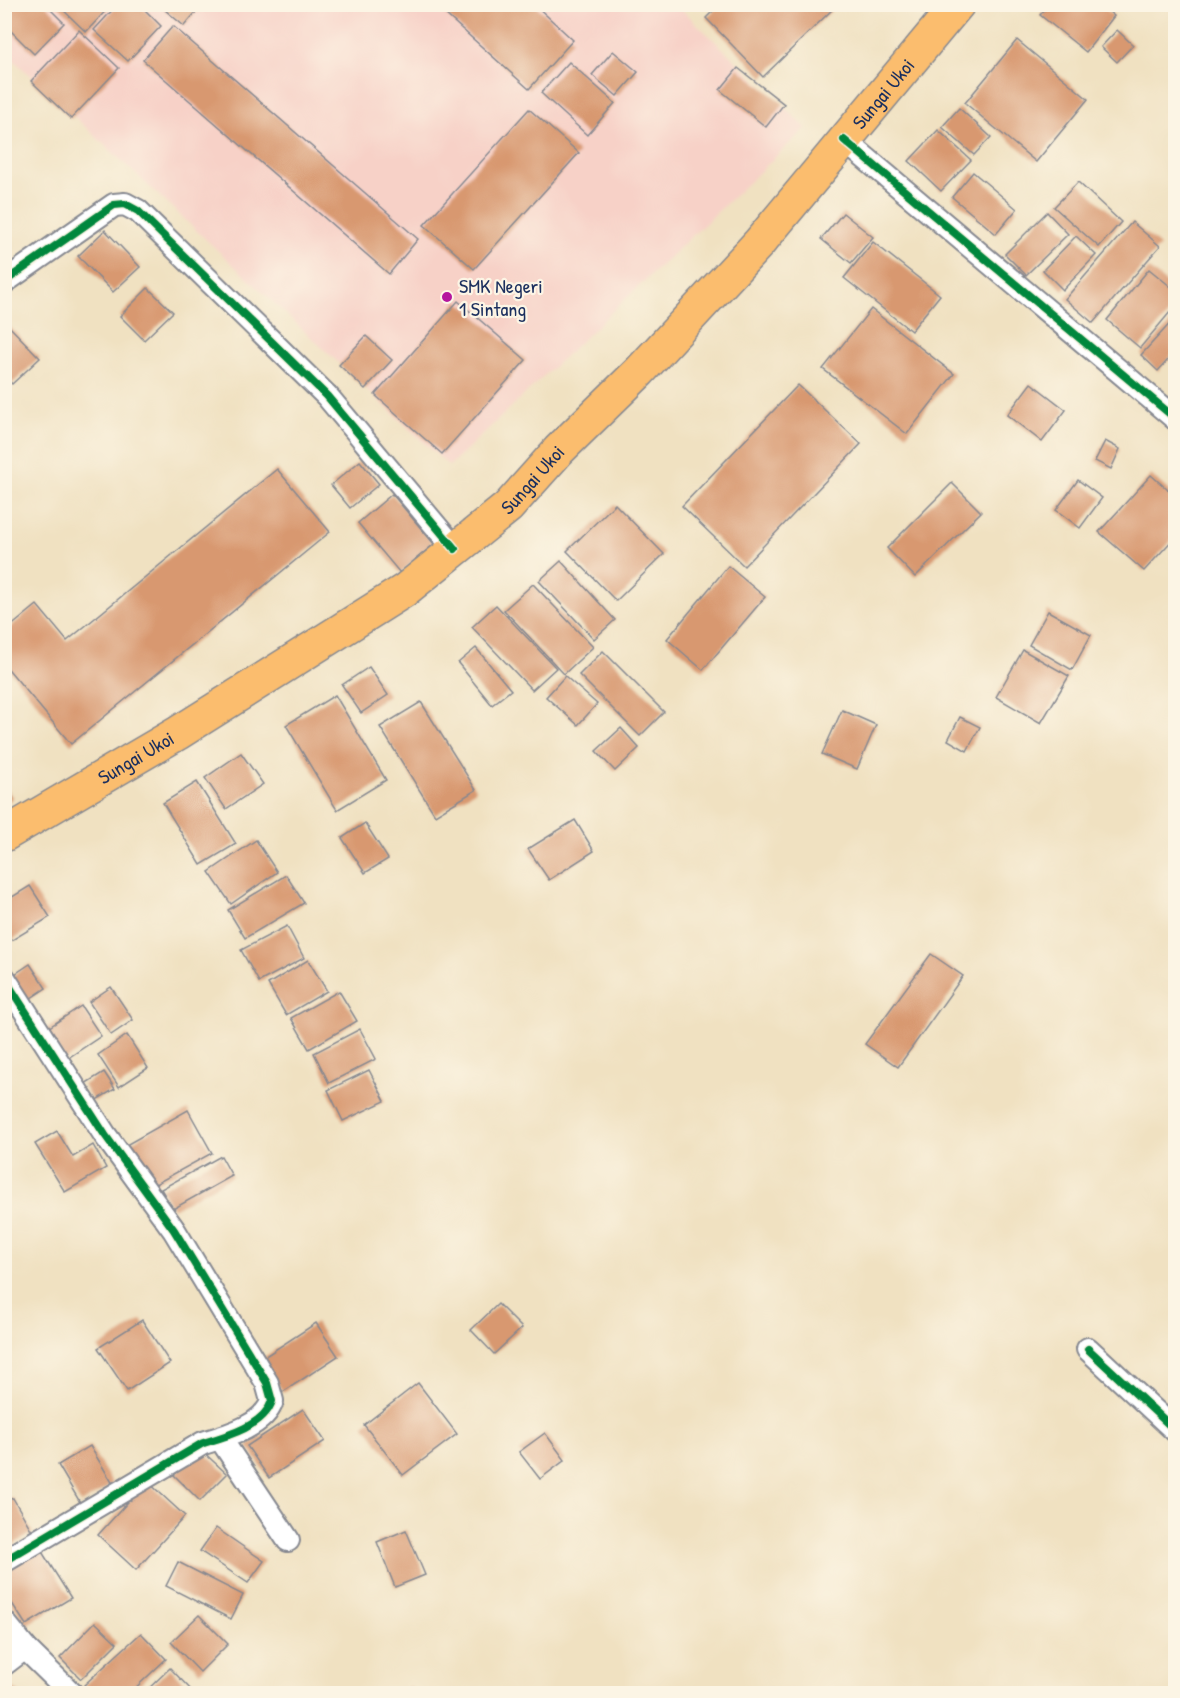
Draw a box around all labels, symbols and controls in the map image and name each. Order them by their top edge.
street label: Sungai Ukoi [846,52,920,134]
place label: SMK Negeri 1 Sintang [459,272,543,322]
marker: SMK Negeri 1 Sintang [440,290,454,304]
street label: Sungai Ukoi [495,439,570,520]
street label: Sungai Ukoi [93,724,179,790]

